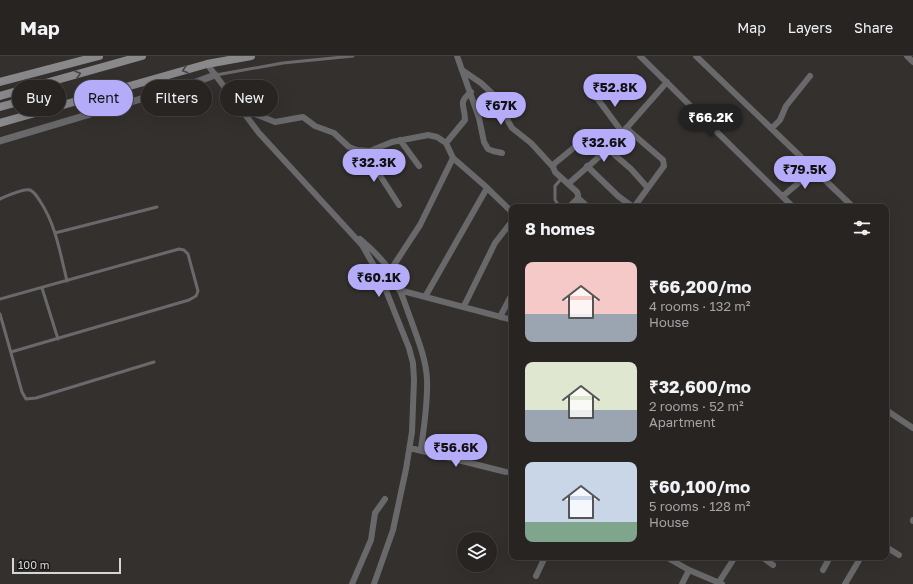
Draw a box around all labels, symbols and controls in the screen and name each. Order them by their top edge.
text: Map [20,16,60,39]
text: Map [737,19,766,36]
text: Layers [788,19,832,36]
text: Share [854,19,893,36]
one-way arrow [182,65,189,74]
one-way arrow [74,70,81,79]
pin: ₹52.8K [582,74,648,108]
text: ₹52.8K [592,79,638,95]
chip: Buy [12,80,66,116]
chip: Rent [74,80,133,116]
chip: Filters [141,80,212,116]
chip: New [220,80,278,116]
pin: ₹67K [477,92,525,126]
text: ₹67K [485,97,517,113]
pin: ₹66.2K [678,104,744,138]
text: ₹66.2K [688,109,734,125]
pin: ₹32.6K [571,129,637,163]
text: ₹32.6K [581,134,627,150]
pin: ₹32.3K [341,149,407,183]
text: ₹32.3K [352,154,396,170]
pin: ₹79.5K [772,156,838,190]
text: ₹79.5K [783,161,827,177]
icon: filters [851,217,873,239]
text: 8 homes [525,218,595,239]
pin: ₹60.1K [346,264,412,298]
text: ₹60.1K [357,269,401,285]
text: ₹66,200/mo [649,276,751,297]
icon: home [557,278,605,326]
text: 4 rooms · 132 m² [649,298,750,314]
text: House [649,314,689,330]
text: ₹32,600/mo [649,376,751,397]
icon: home [557,378,605,426]
text: 2 rooms · 52 m² [649,398,744,414]
text: Apartment [649,414,716,430]
pin: ₹56.6K [423,434,489,468]
text: ₹56.6K [433,439,479,455]
text: ₹60,100/mo [649,476,750,497]
icon: home [557,478,605,526]
text: 5 rooms · 128 m² [649,498,750,514]
text: House [649,514,689,530]
map controls [457,532,497,572]
button: layers [457,532,497,572]
scale bar [12,556,121,575]
text: 100 m [18,558,49,571]

